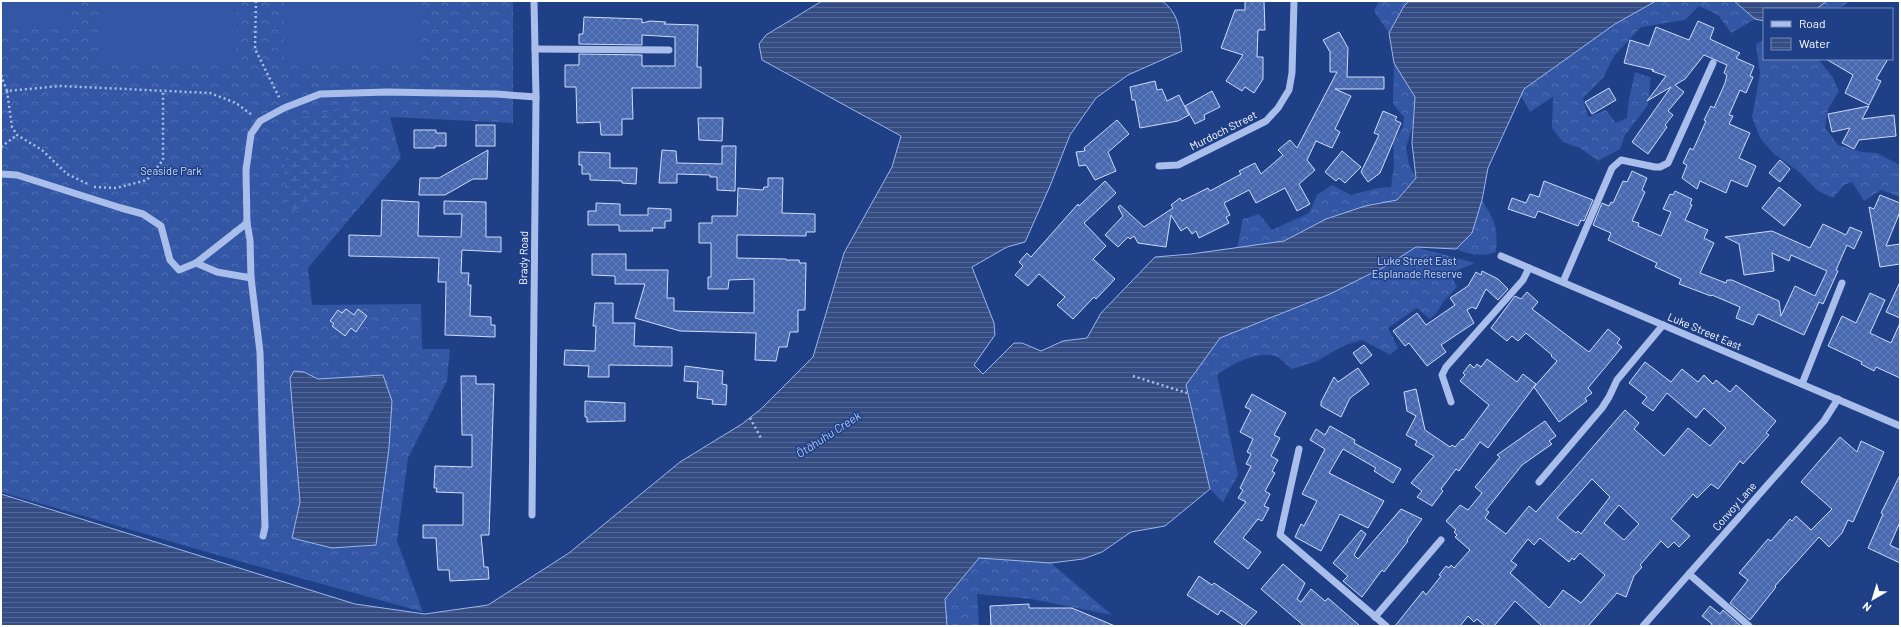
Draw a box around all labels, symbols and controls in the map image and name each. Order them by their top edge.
legend [1763,8,1893,60]
text: Road [1799,16,1826,30]
text: Water [1799,36,1831,50]
street label: Murdoch Street [1187,108,1259,152]
park label: Seaside Park [140,164,202,177]
street label: Brady Road [516,231,530,285]
park label: Luke Street East Esplanade Reserve [1372,254,1462,280]
street label: Luke Street East [1666,310,1744,352]
water label: Ōtāhuhu Creek [793,408,863,460]
street label: Convoy Lane [1709,479,1759,533]
north arrow [1853,579,1893,619]
text: N [1860,600,1873,615]

